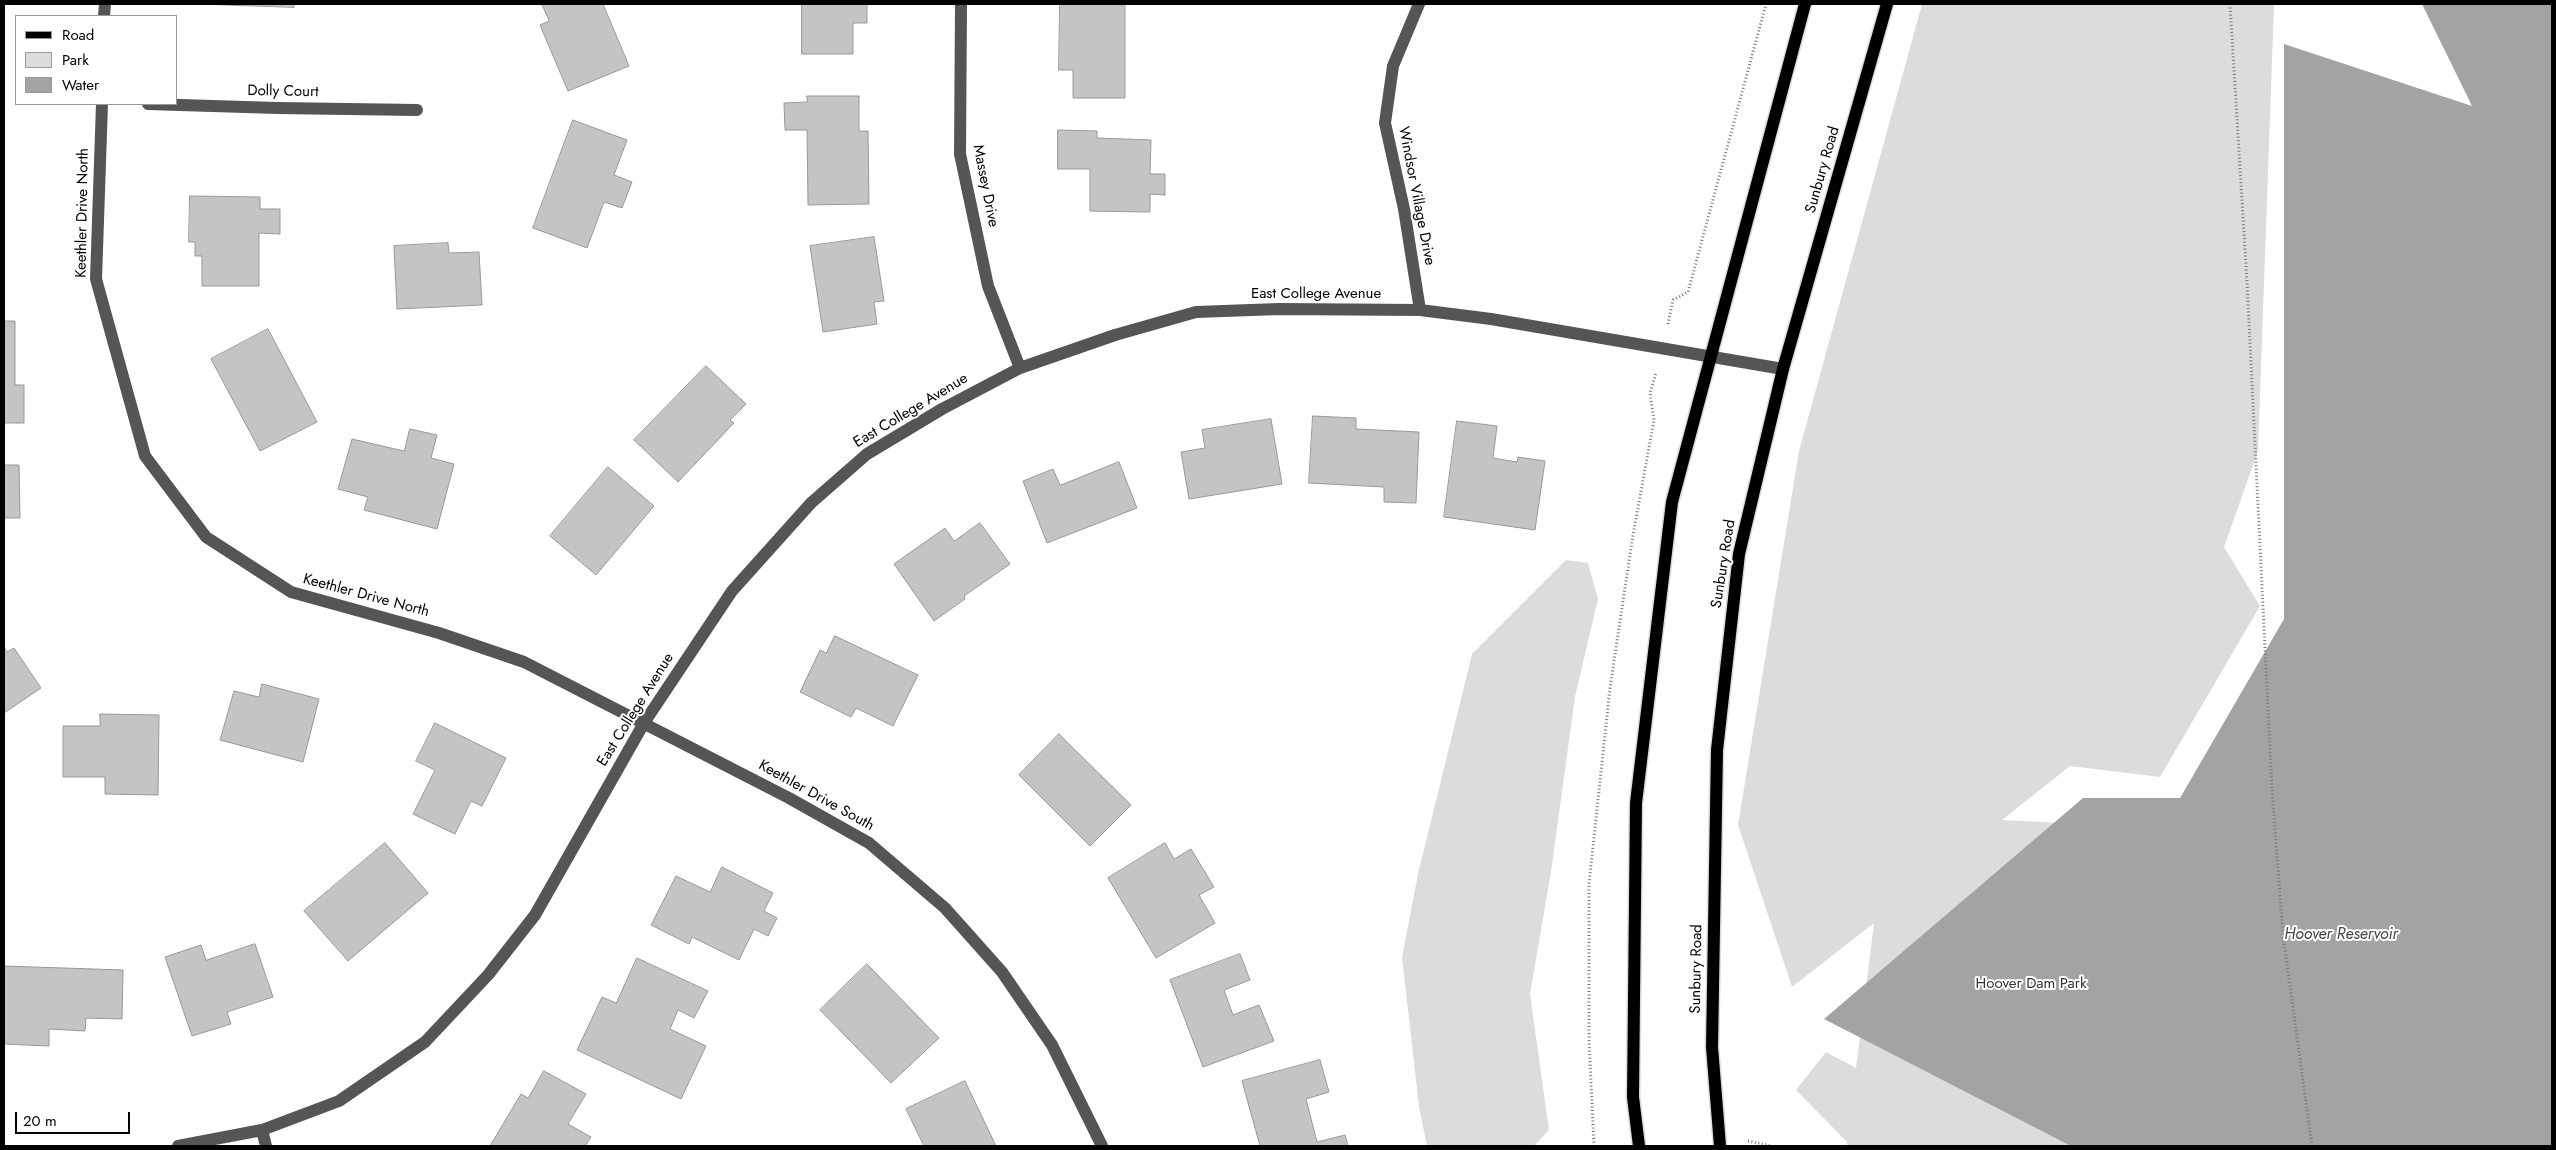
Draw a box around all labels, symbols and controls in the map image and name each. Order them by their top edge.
legend [15,15,178,105]
text: Road [62,24,94,46]
text: Park [62,49,89,71]
text: Water [62,74,99,96]
street label: Dolly Court [247,82,319,102]
street label: Windsor Village Drive [1394,125,1438,267]
street label: Sunbury Road [1802,125,1844,215]
street label: Massey Drive [968,143,1002,229]
street label: Keethler Drive North [73,148,93,278]
street label: East College Avenue [1251,285,1381,303]
street label: East College Avenue [851,370,971,452]
street label: Sunbury Road [1708,518,1740,610]
street label: Keethler Drive North [301,570,431,622]
street label: East College Avenue [594,650,678,770]
street label: Keethler Drive South [755,757,877,835]
street label: Sunbury Road [1687,924,1707,1014]
water label: Hoover Reservoir [2284,925,2398,945]
park label: Hoover Dam Park [1976,975,2086,993]
scale bar [18,1102,132,1134]
text: 20 m [23,1110,57,1132]

